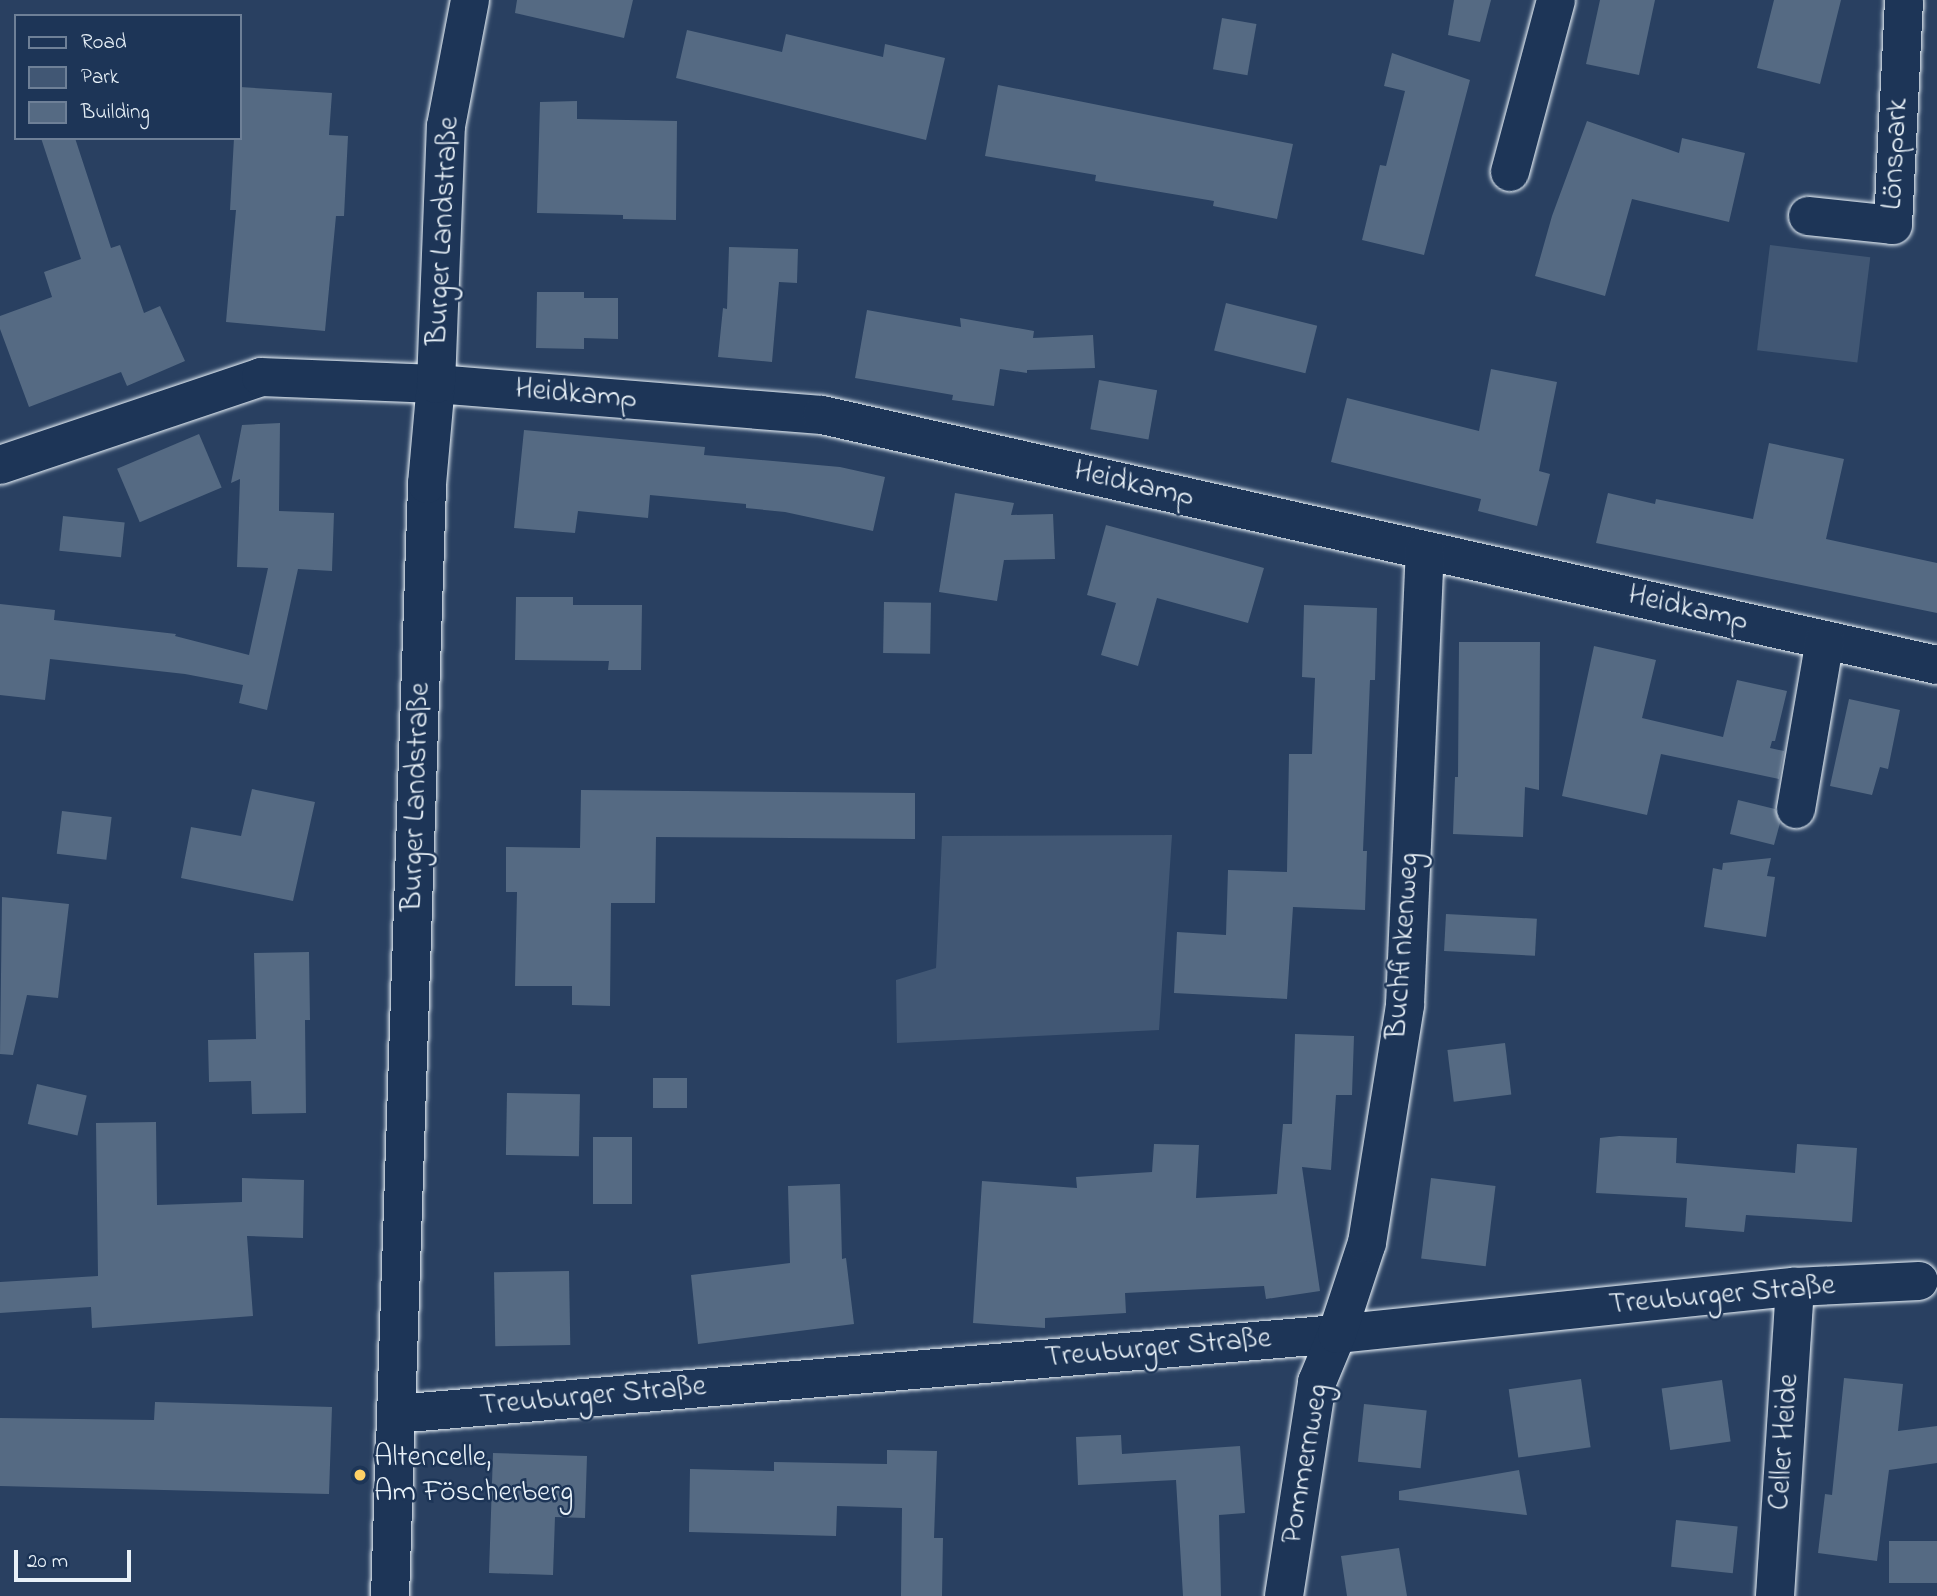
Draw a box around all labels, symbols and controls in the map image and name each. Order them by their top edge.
legend [14,14,242,140]
text: Road [81,28,127,58]
text: Park [81,63,119,93]
street label: Lönspark [1875,97,1917,211]
text: Building [81,98,150,128]
street label: Burger Landstraße [420,116,468,346]
street label: Heidkamp [514,372,638,418]
street label: Heidkamp [1070,454,1198,516]
street label: Heidkamp [1624,578,1752,640]
street label: Burger Landstraße [395,682,439,912]
street label: Buchfinkenweg [1380,852,1428,1040]
street label: Treuburger Straße [1607,1268,1837,1324]
street label: Treuburger Straße [1043,1321,1273,1377]
street label: Treuburger Straße [478,1369,708,1425]
street label: Celler Heide [1762,1373,1808,1511]
street label: Pommernweg [1274,1381,1338,1547]
place label: Altencelle, Am Föscherberg [374,1440,573,1510]
marker: Altencelle, Am Föscherberg [352,1467,368,1483]
scale bar [18,1536,135,1580]
text: 20 m [27,1547,68,1577]

